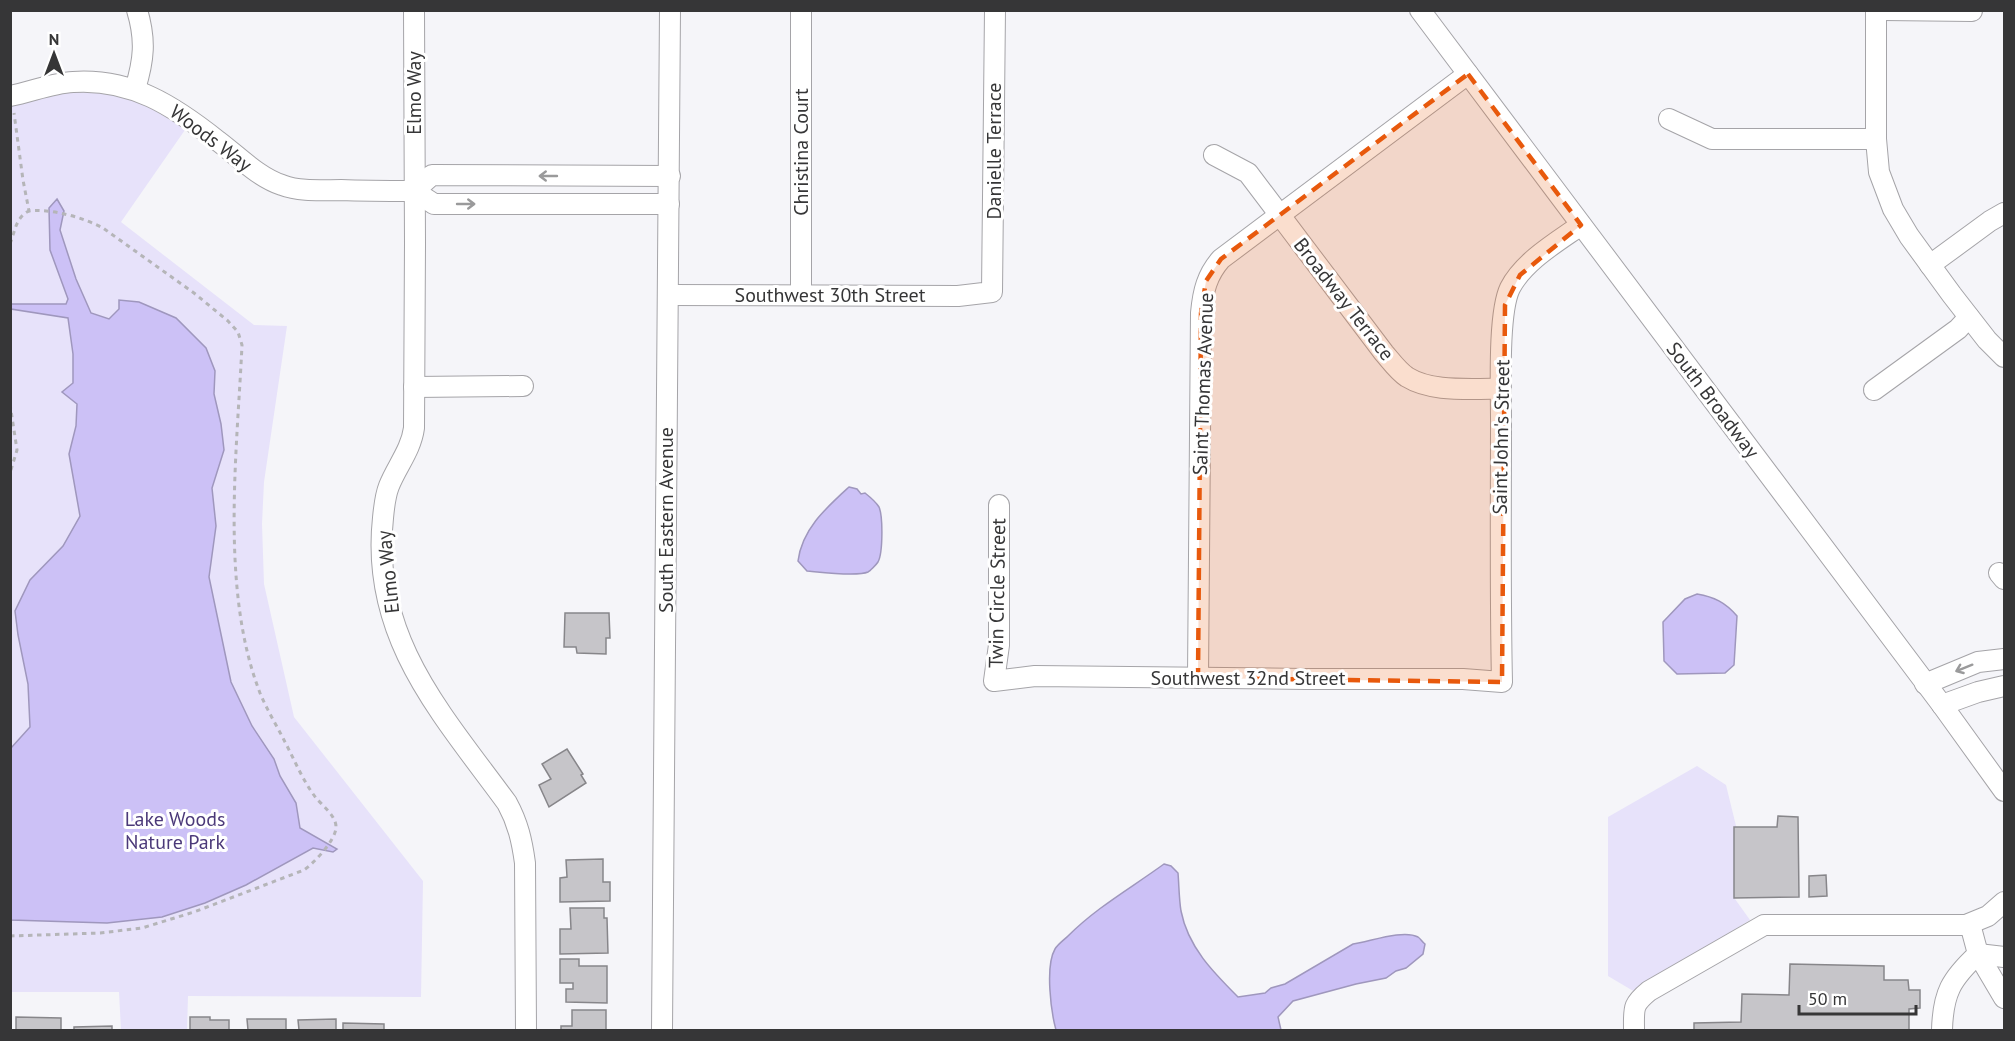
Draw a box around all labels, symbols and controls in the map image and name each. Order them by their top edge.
north arrow [24,24,84,84]
text: N [49,29,59,49]
street label: Elmo Way [401,51,427,135]
street label: Danielle Terrace [981,83,1007,219]
street label: Christina Court [788,88,814,216]
street label: Woods Way [165,99,258,178]
one-way arrow [539,170,559,182]
one-way arrow [456,198,476,210]
street label: Broadway Terrace [1288,232,1400,366]
street label: Southwest 30th Street [735,282,926,308]
street label: Saint Thomas Avenue [1187,292,1219,476]
street label: South Broadway [1661,337,1766,464]
street label: Saint John's Street [1487,359,1515,515]
street label: South Eastern Avenue [653,427,679,613]
street label: Twin Circle Street [983,518,1011,668]
street label: Elmo Way [371,528,405,615]
one-way arrow [1955,663,1974,674]
street label: Southwest 32nd Street [1151,665,1346,691]
park label: Lake Woods Nature Park [125,806,225,855]
scale bar [1799,978,1916,1016]
text: 50 m [1808,987,1847,1010]

